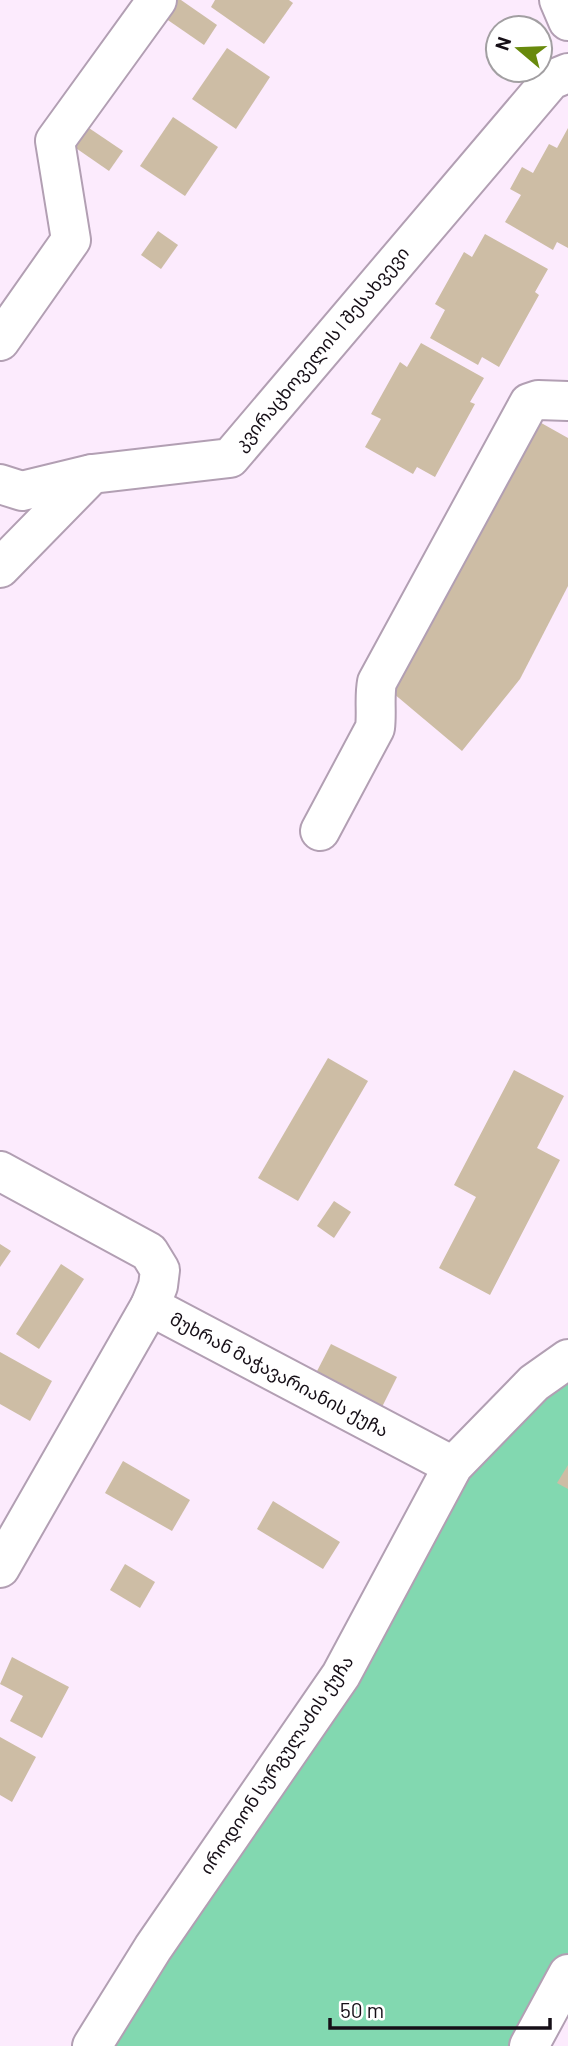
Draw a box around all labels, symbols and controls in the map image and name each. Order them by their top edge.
north arrow [484,14,554,84]
text: N [490,34,515,53]
street label: კვირაცხოველის I შესახვევი [229,242,414,456]
street label: მუხრან მაჭავარიანის ქუჩა [166,1307,392,1442]
street label: იროდიონ სურგულაძის ქუჩა [195,1651,359,1878]
scale bar [330,1986,550,2030]
text: 50 m [340,1997,384,2022]

